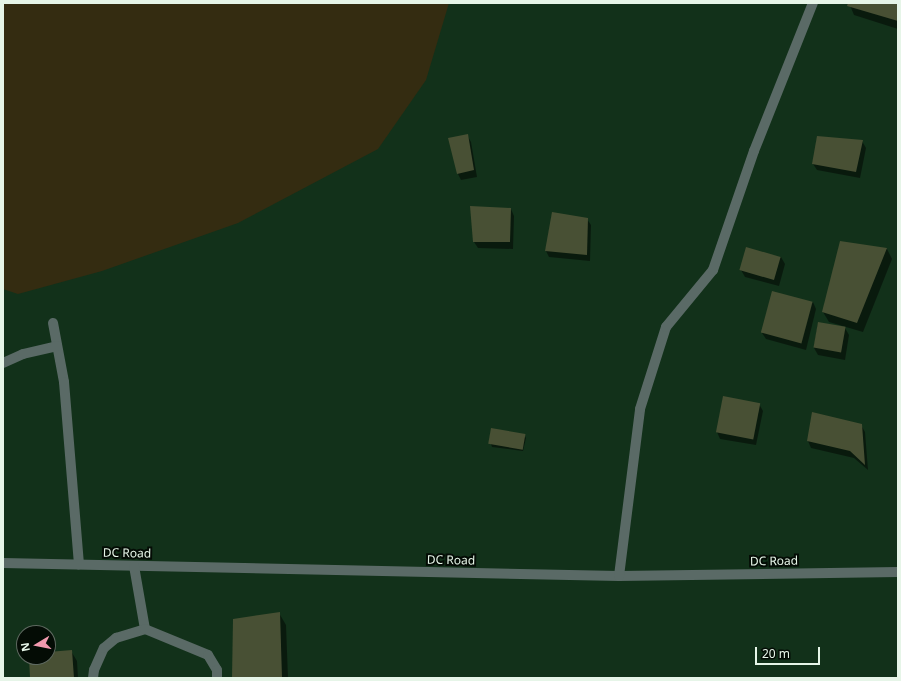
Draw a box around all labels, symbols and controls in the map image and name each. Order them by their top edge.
street label: DC Road [103,545,151,561]
street label: DC Road [427,552,475,568]
street label: DC Road [750,553,798,569]
north arrow [16,625,56,665]
scale bar [757,639,822,665]
text: N [17,641,33,653]
text: 20 m [762,645,790,662]

